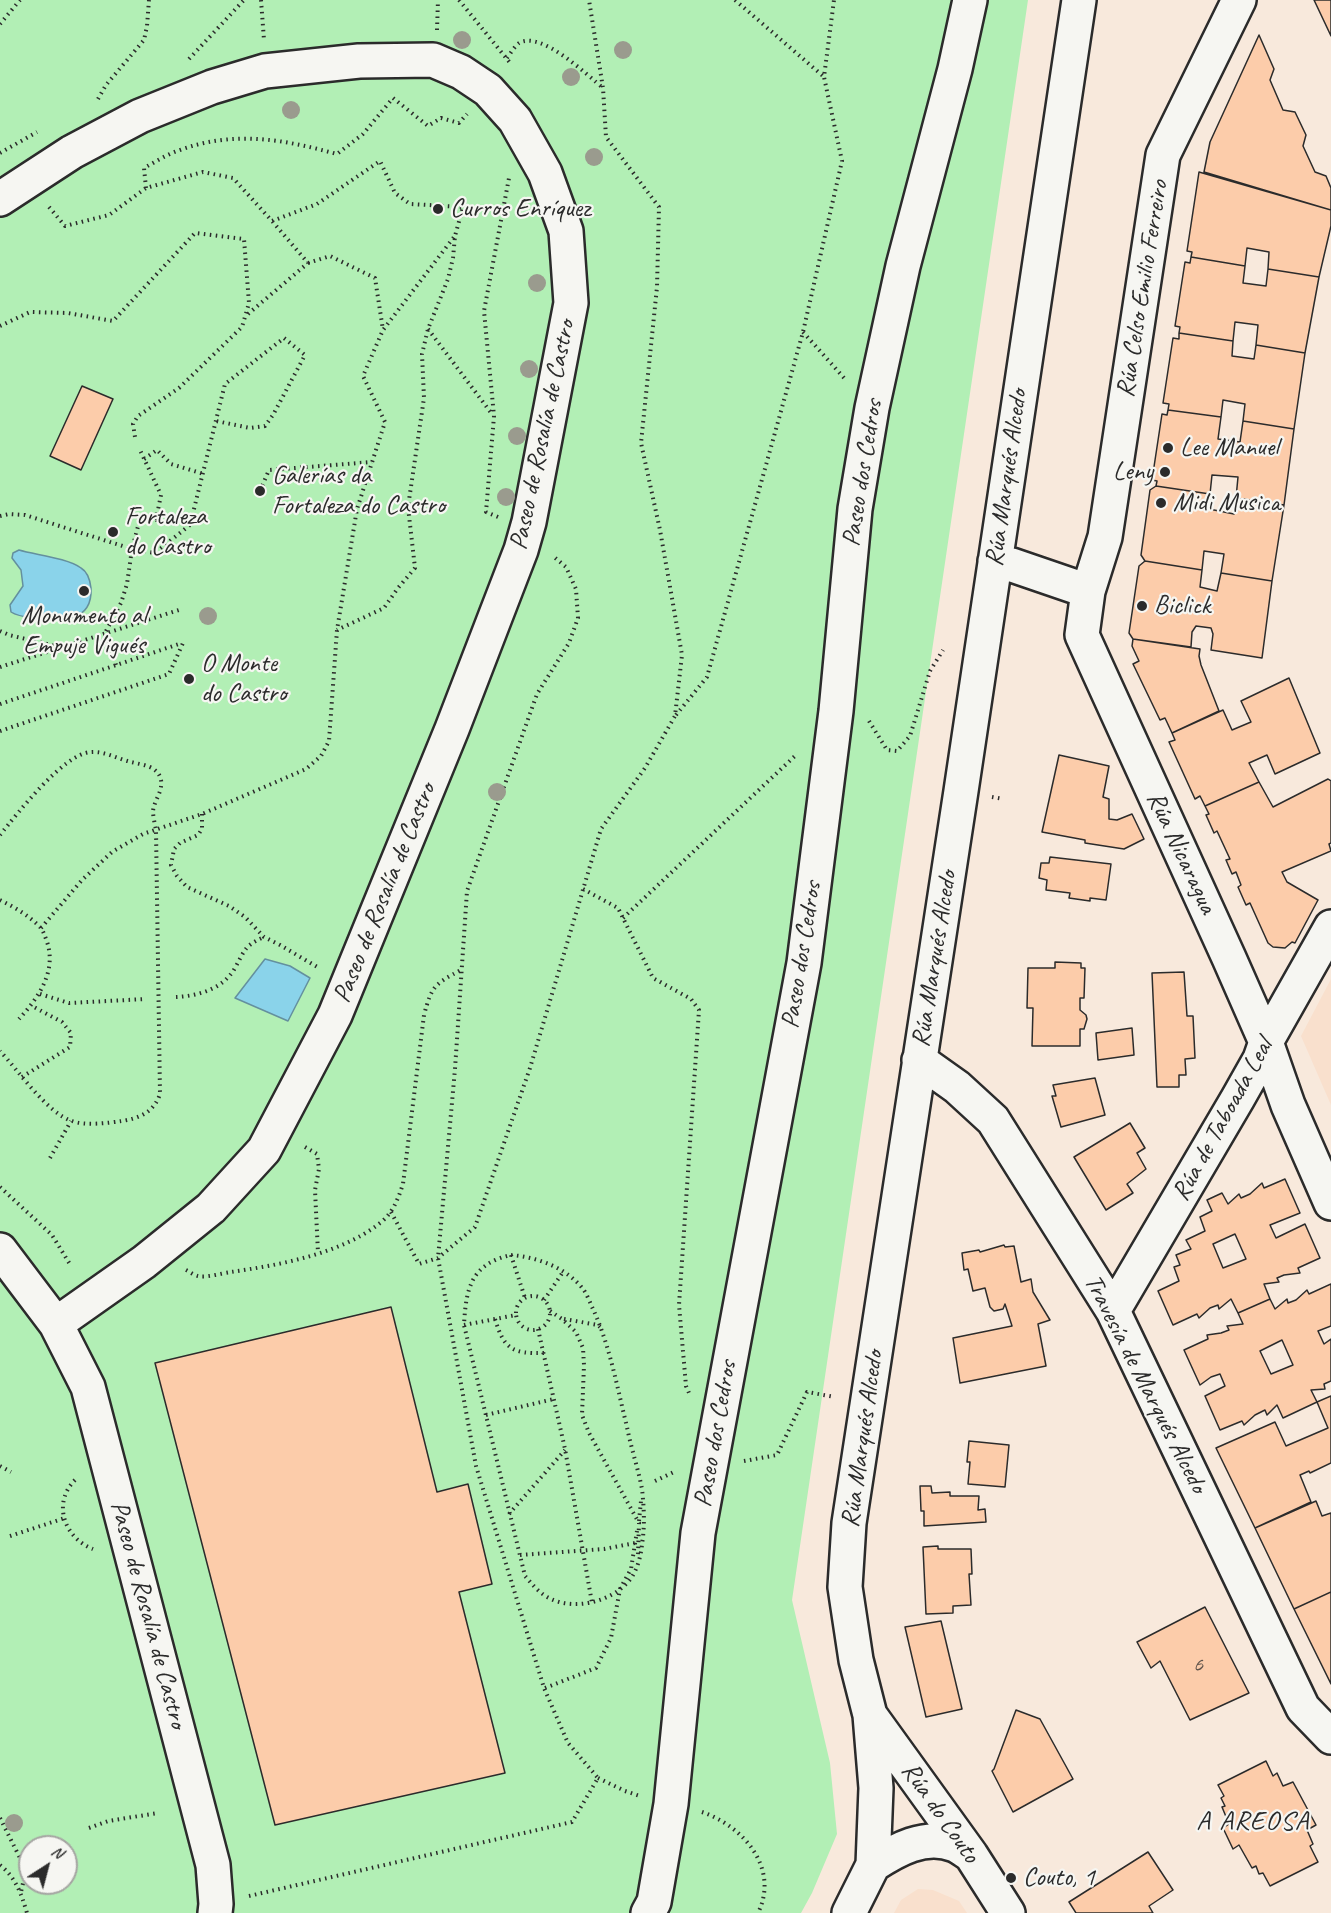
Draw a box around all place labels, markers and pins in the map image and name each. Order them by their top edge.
place label: Curros Enríquez [450,193,590,225]
marker: Curros Enríquez [431,202,445,216]
place label: Lee Manuel [1180,432,1279,464]
marker: Lee Manuel [1161,441,1175,455]
place label: Leny [1113,456,1153,488]
place label: Galerías da Fortaleza do Castro [272,460,445,522]
marker: Leny [1158,465,1172,479]
marker: Galerías da Fortaleza do Castro [253,484,267,498]
place label: Midi Musica [1173,487,1280,519]
marker: Midi Musica [1154,496,1168,510]
place label: Fortaleza do Castro [125,501,210,562]
marker: Fortaleza do Castro [106,525,120,539]
marker: Monumento al Empuje Vigués [77,584,91,598]
place label: Biclick [1154,590,1210,622]
marker: Biclick [1135,599,1149,613]
place label: Monumento al Empuje Vigués [21,600,147,662]
place label: O Monte do Castro [201,648,286,710]
marker: O Monte do Castro [182,672,196,686]
place label: Couto, 1 [1023,1862,1095,1894]
marker: Couto, 1 [1004,1871,1018,1885]

